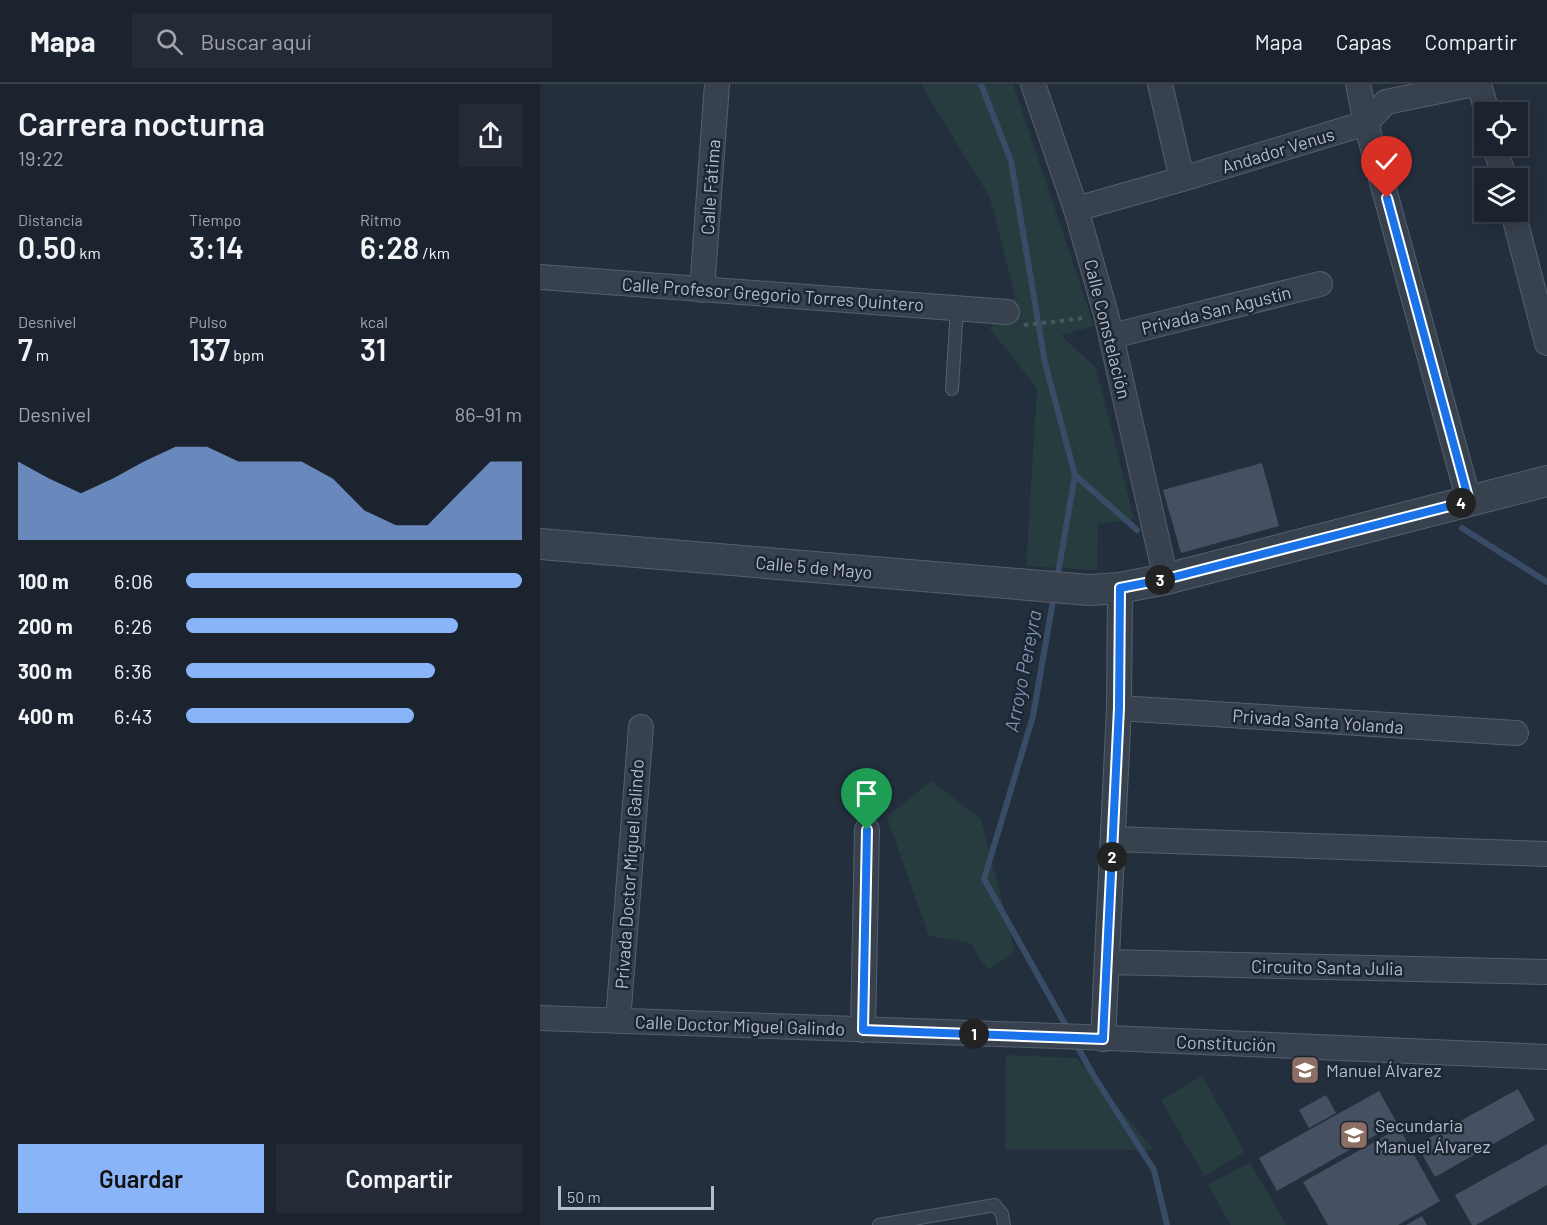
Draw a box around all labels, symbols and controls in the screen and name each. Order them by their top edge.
search box [132,14,552,68]
text: Mapa [30,24,96,58]
icon: search [153,25,186,58]
text: Buscar aquí [201,28,311,54]
text: Mapa [1255,29,1303,54]
text: Capas [1336,29,1392,54]
text: Compartir [1425,29,1517,54]
map controls [1474,102,1528,222]
button: locate [1474,102,1528,156]
text: Carrera nocturna [18,103,265,143]
button: share [459,104,522,167]
street label: Andador Venus [1219,122,1337,178]
pin [1361,136,1412,198]
street label: Calle Fátima [696,139,724,235]
icon: check [1370,145,1403,178]
text: 19:22 [18,146,64,170]
button: layers [1474,168,1528,222]
text: Distancia [18,210,83,229]
text: Tiempo [189,210,241,229]
text: Ritmo [360,210,402,229]
text: 0.50 [18,229,76,265]
text: 3:14 [189,229,244,265]
text: 6:28 [360,229,419,265]
text: km [76,243,101,262]
text: /km [419,243,450,262]
street label: Calle Constelación [1080,257,1136,401]
street label: Calle Profesor Gregorio Torres Quintero [621,272,925,316]
street label: Privada San Agustín [1139,281,1293,339]
text: Desnivel [18,312,76,331]
text: Pulso [189,312,227,331]
text: kcal [360,312,388,331]
text: 7 [18,331,33,367]
text: 137 [189,331,230,367]
text: 31 [360,331,386,367]
text: m [33,345,49,364]
text: bpm [230,345,264,364]
text: Desnivel [18,402,91,426]
text: 86–91 m [455,402,522,426]
pin: 4 [1446,488,1476,518]
text: 4 [1456,493,1466,512]
street label: Calle 5 de Mayo [755,551,873,583]
pin: 3 [1145,565,1175,595]
text: 100 m [18,569,69,593]
text: 6:06 [114,569,153,593]
text: 3 [1156,570,1164,589]
water label: Arroyo Pereyra [998,608,1046,734]
text: 200 m [18,614,73,638]
text: 6:26 [114,614,152,638]
text: 300 m [18,659,72,683]
text: 6:36 [114,659,152,683]
text: 400 m [18,704,74,728]
text: 6:43 [114,704,152,728]
street label: Privada Santa Yolanda [1232,704,1404,738]
street label: Privada Doctor Miguel Galindo [610,758,648,990]
pin [841,768,892,830]
icon: arrive [850,777,883,810]
pin: 2 [1097,842,1127,872]
text: 2 [1108,847,1116,866]
street label: Circuito Santa Julia [1251,955,1403,979]
street label: Calle Doctor Miguel Galindo [635,1010,845,1040]
pin: 1 [959,1019,989,1049]
text: 1 [971,1024,977,1043]
street label: Constitución [1176,1030,1276,1056]
school or university icon: Manuel Álvarez [1289,1054,1321,1086]
place label: Manuel Álvarez [1326,1059,1441,1081]
place label: Secundaria Manuel Álvarez [1375,1114,1490,1157]
school or university icon: Secundaria Manuel Álvarez [1338,1119,1370,1151]
button: Guardar [18,1144,264,1213]
button: Compartir [276,1144,522,1213]
scale bar [558,1183,714,1210]
text: 50 m [567,1187,601,1206]

